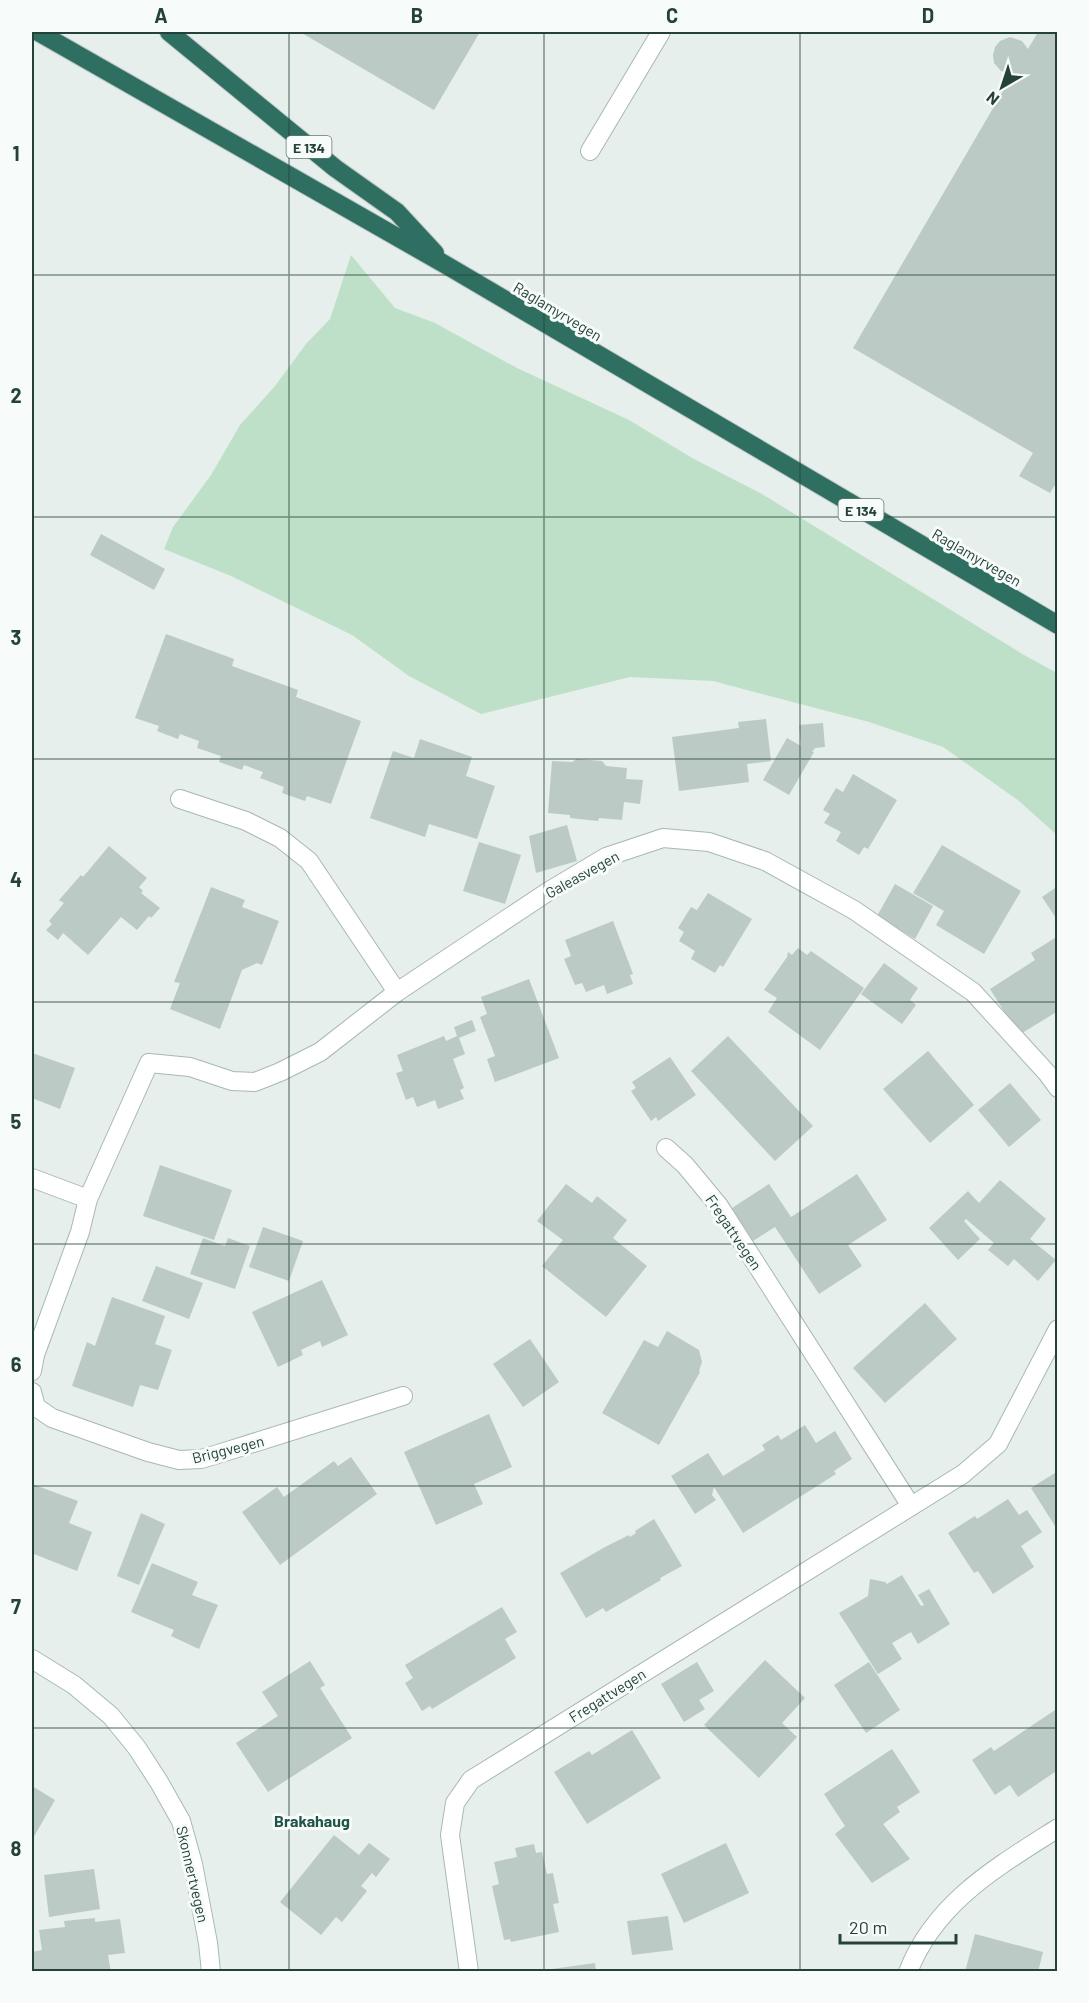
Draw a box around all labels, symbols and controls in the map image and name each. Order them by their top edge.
text: A [154,3,168,27]
text: B [411,3,423,27]
text: C [666,3,678,27]
text: D [922,3,934,27]
north arrow [972,57,1032,117]
text: N [982,88,1002,110]
road number: E 134 [286,136,332,158]
text: 1 [12,141,20,165]
street label: Raglamyrvegen [510,278,606,344]
text: 2 [10,383,22,407]
road number: E 134 [838,499,884,521]
street label: Raglamyrvegen [929,524,1025,590]
text: 3 [11,625,21,649]
street label: Galeasvegen [542,846,622,902]
text: 4 [10,867,22,891]
text: 5 [11,1109,22,1133]
street label: Fregattvegen [702,1191,766,1273]
text: 6 [11,1352,22,1376]
street label: Briggvegen [190,1431,266,1467]
text: 7 [11,1594,21,1618]
street label: Fregattvegen [565,1664,649,1726]
district label: Brakahaug [274,1811,350,1830]
street label: Skonnertvegen [173,1824,213,1924]
text: 8 [11,1836,22,1860]
scale bar [840,1907,956,1945]
text: 20 m [849,1916,887,1938]

